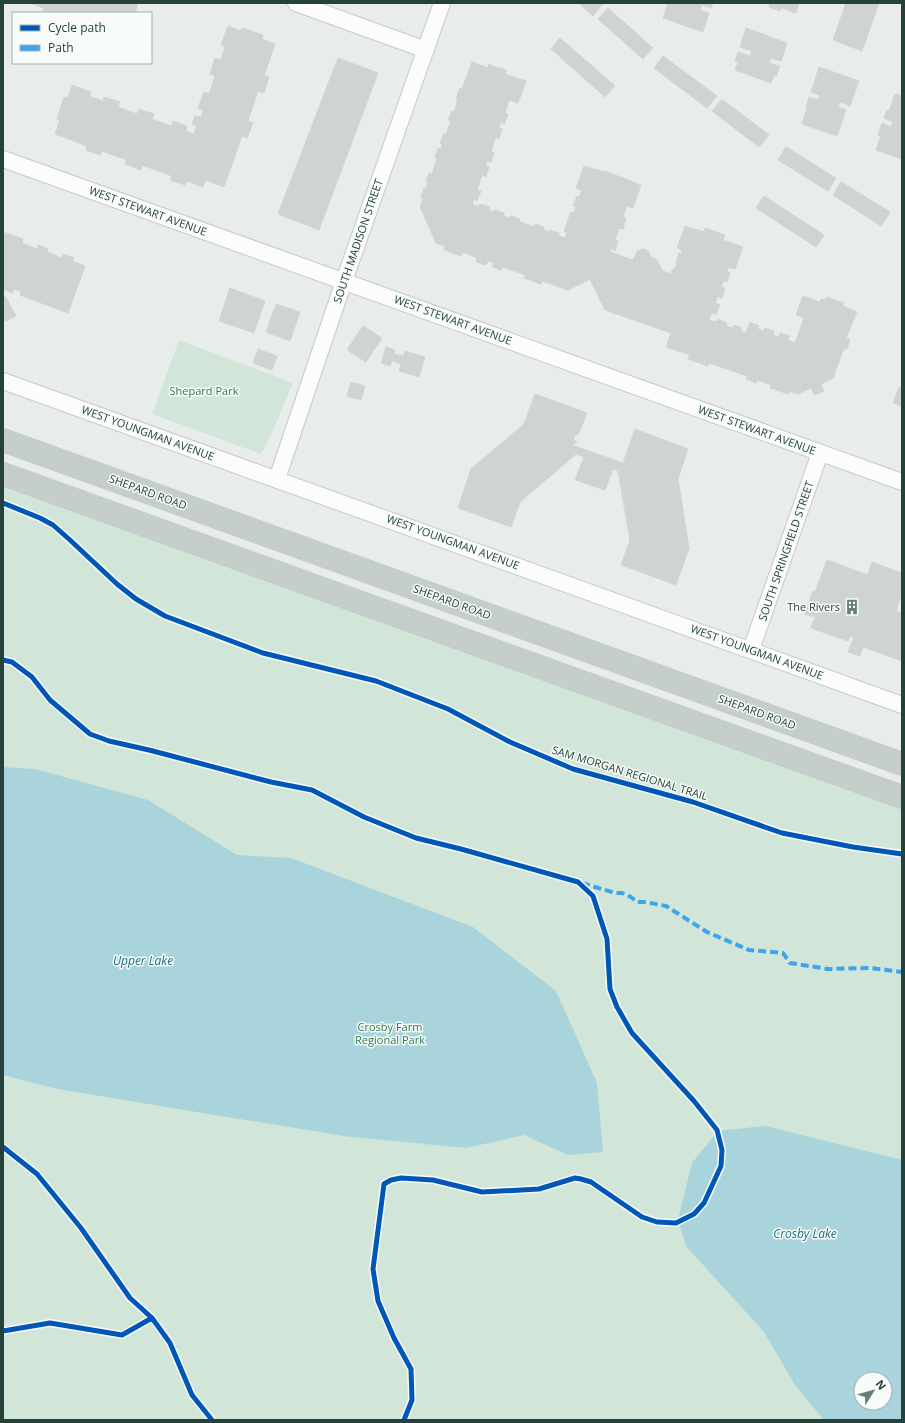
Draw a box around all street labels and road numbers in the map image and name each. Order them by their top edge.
street label: SOUTH MADISON STREET [329,177,386,305]
street label: WEST STEWART AVENUE [87,182,209,239]
street label: WEST STEWART AVENUE [392,291,514,348]
street label: WEST YOUNGMAN AVENUE [80,401,217,464]
street label: WEST STEWART AVENUE [696,401,818,458]
street label: SHEPARD ROAD [107,471,189,513]
street label: SOUTH SPRINGFIELD STREET [755,479,817,623]
street label: WEST YOUNGMAN AVENUE [385,510,522,573]
street label: SHEPARD ROAD [411,581,493,623]
street label: WEST YOUNGMAN AVENUE [689,620,826,683]
street label: SHEPARD ROAD [716,691,798,733]
street label: SAM MORGAN REGIONAL TRAIL [550,742,710,803]

